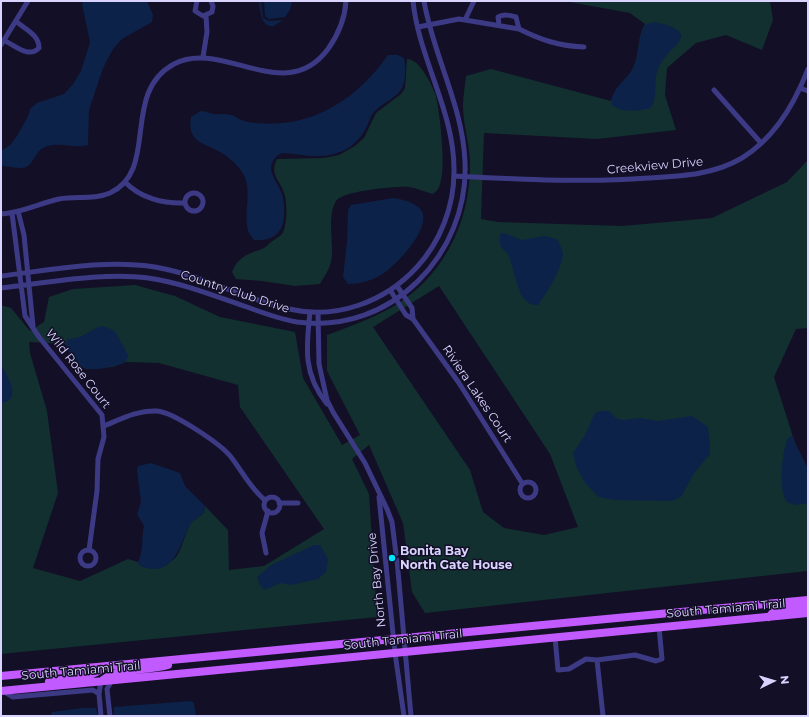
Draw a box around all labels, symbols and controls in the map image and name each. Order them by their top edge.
street label: Creekview Drive [606,155,704,177]
street label: Country Club Drive [179,268,291,316]
street label: Wild Rose Court [42,326,114,412]
street label: Riviera Lakes Court [439,343,515,445]
street label: North Bay Drive [365,532,389,628]
place label: Bonita Bay North Gate House [400,544,512,572]
marker: Bonita Bay North Gate House [387,553,397,563]
street label: South Tamiami Trail [666,597,786,621]
street label: South Tamiami Trail [343,627,463,653]
street label: South Tamiami Trail [21,659,141,683]
north arrow [753,661,793,701]
text: N [778,675,792,685]

